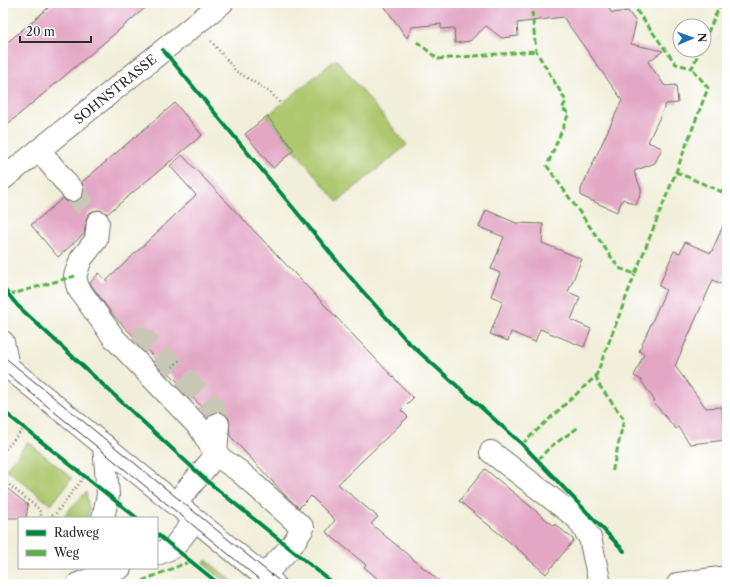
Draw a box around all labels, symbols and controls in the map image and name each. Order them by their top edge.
scale bar [20,18,91,44]
north arrow [672,18,712,58]
text: 20 m [26,24,55,39]
text: N [695,33,709,43]
street label: SOHNSTRASSE [71,51,160,127]
legend [18,517,158,569]
text: Radweg [54,525,100,540]
text: Weg [53,545,80,560]

